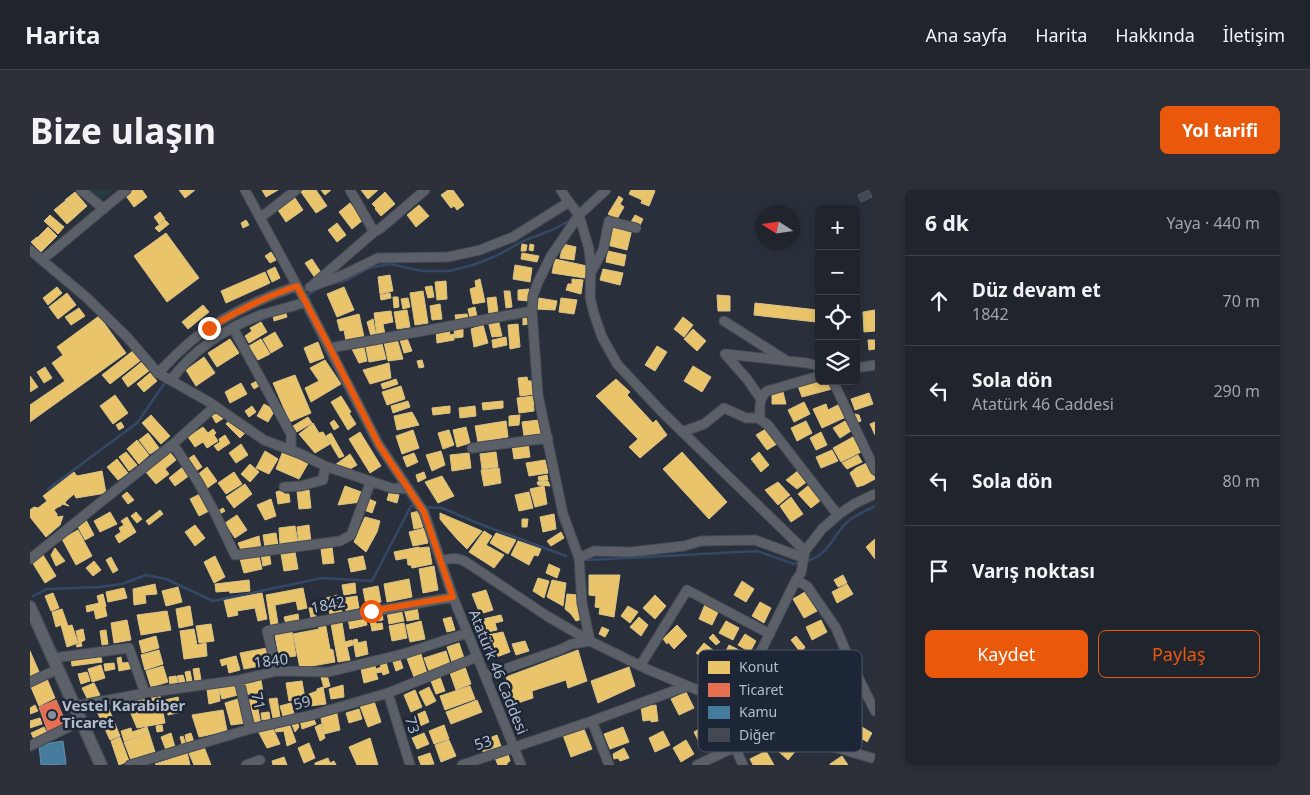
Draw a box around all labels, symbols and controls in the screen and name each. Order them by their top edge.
text: Harita [25,18,100,51]
text: Ana sayfa [926,23,1007,47]
text: Harita [1035,23,1087,47]
text: Hakkında [1115,23,1195,47]
text: İletişim [1223,23,1285,47]
button: Yol tarifi [1160,106,1280,154]
text: Bize ulaşın [30,107,216,154]
north arrow [755,205,800,250]
map controls [815,205,860,385]
button: + [815,205,860,250]
text: 6 dk [925,209,969,237]
text: Yaya · 440 m [1166,212,1260,234]
button: − [815,250,860,295]
text: Düz devam et [972,277,1101,303]
icon: ahead [925,287,953,315]
text: 70 m [1223,290,1260,312]
button: locate [815,295,860,340]
text: 1842 [972,303,1009,325]
route end [198,317,221,340]
button: layers [815,340,860,385]
text: Sola dön [972,367,1053,393]
icon: left [925,377,953,405]
text: 290 m [1213,380,1260,402]
text: Atatürk 46 Caddesi [972,393,1114,415]
icon: left [925,467,953,495]
text: Sola dön [972,468,1053,494]
text: 80 m [1223,470,1260,492]
icon: arrive [925,557,953,585]
text: Varış noktası [972,558,1095,584]
street label: 1842 [309,591,347,617]
route start [360,600,383,623]
street label: Atatürk 46 Caddesi [465,606,533,737]
button: Kaydet [925,630,1088,678]
button: Paylaş [1098,630,1260,678]
street label: 1840 [253,648,289,672]
legend [698,650,862,752]
text: Konut [739,657,779,676]
text: Ticaret [739,680,783,699]
street label: 71 [247,690,271,711]
street label: 59 [291,690,313,714]
place label: Vestel Karabiber Ticaret [62,695,186,732]
text: Kamu [739,702,777,721]
marker: Vestel Karabiber Ticaret [46,709,58,721]
street label: 73 [401,714,425,736]
text: Diğer [739,725,775,744]
street label: 53 [471,730,494,754]

